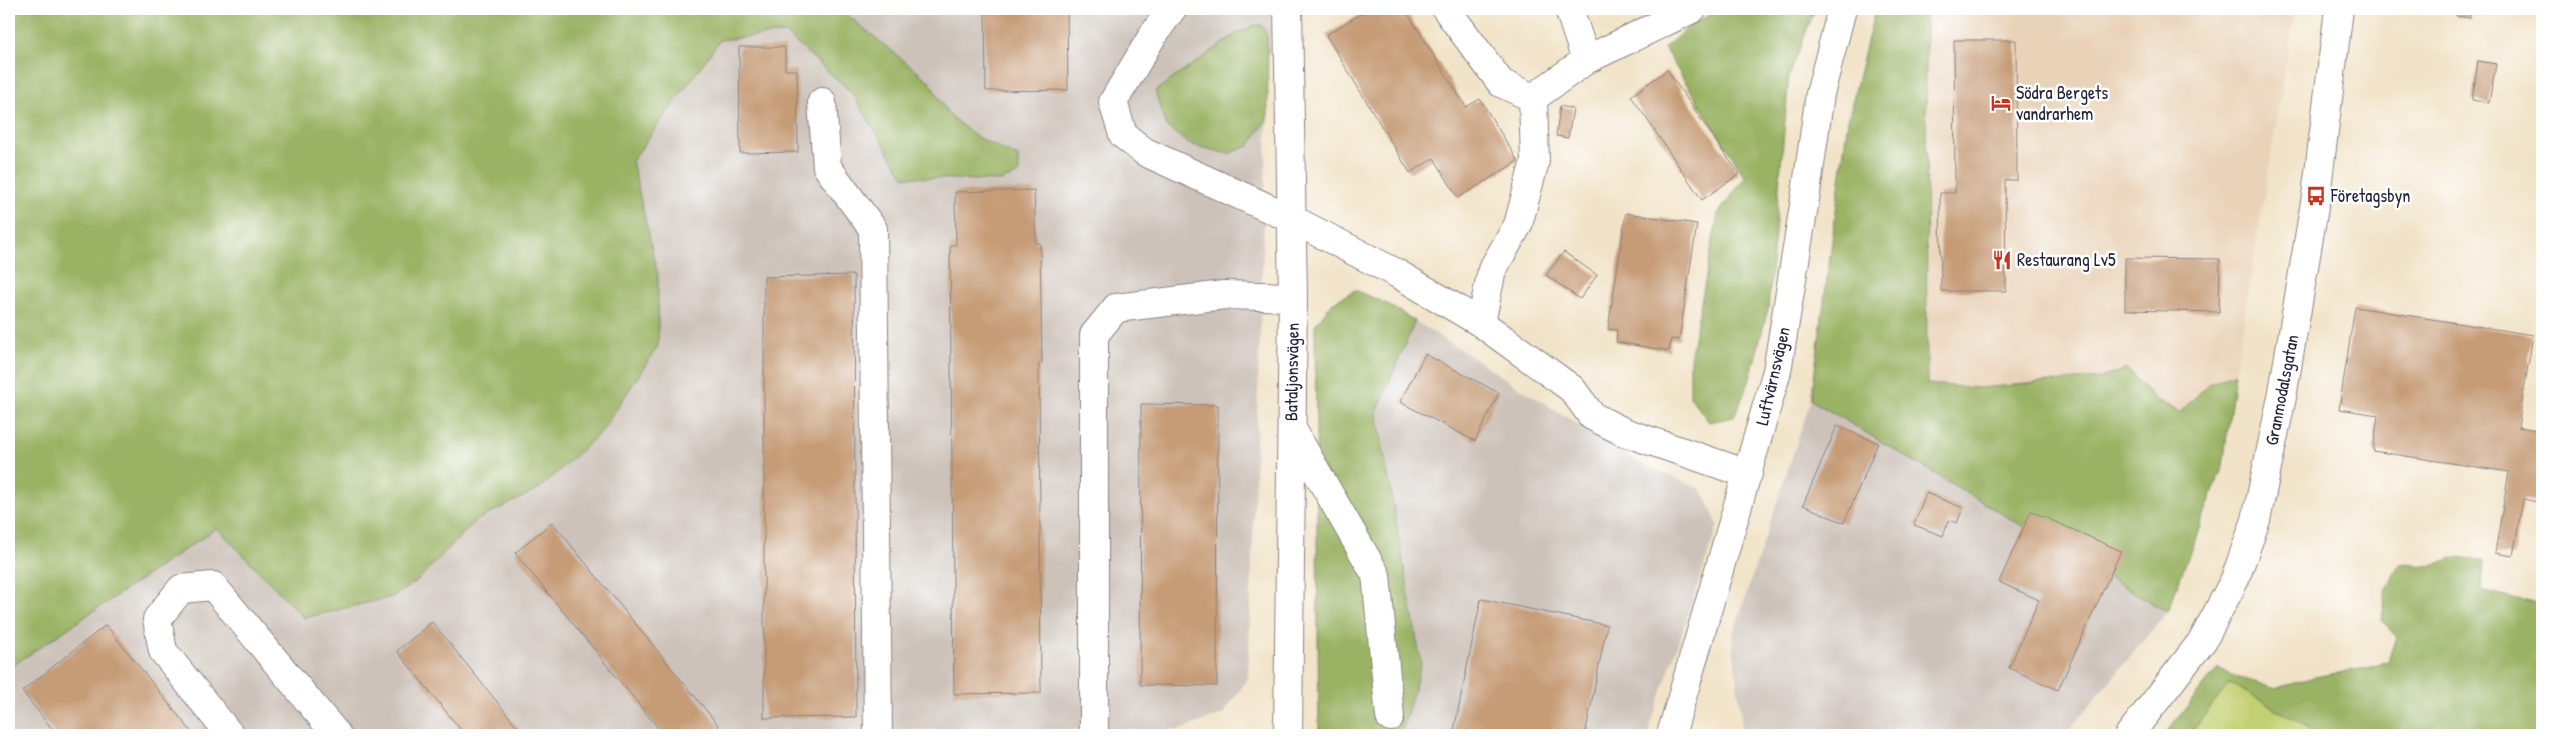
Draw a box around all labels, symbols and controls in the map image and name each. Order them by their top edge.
place label: Södra Bergets vandrarhem [2016,80,2108,126]
hotel icon: Södra Bergets vandrarhem [1990,92,2012,114]
place label: Företagsbyn [2330,183,2410,208]
bus stop icon: Företagsbyn [2305,185,2327,207]
place label: Restaurang Lv5 [2017,247,2116,272]
restaurant icon: Restaurang Lv5 [1991,249,2013,271]
street label: Bataljonsvägen [1278,323,1305,421]
street label: Luftvärnsvägen [1749,324,1796,428]
street label: Granmodalsgatan [2259,332,2305,448]

